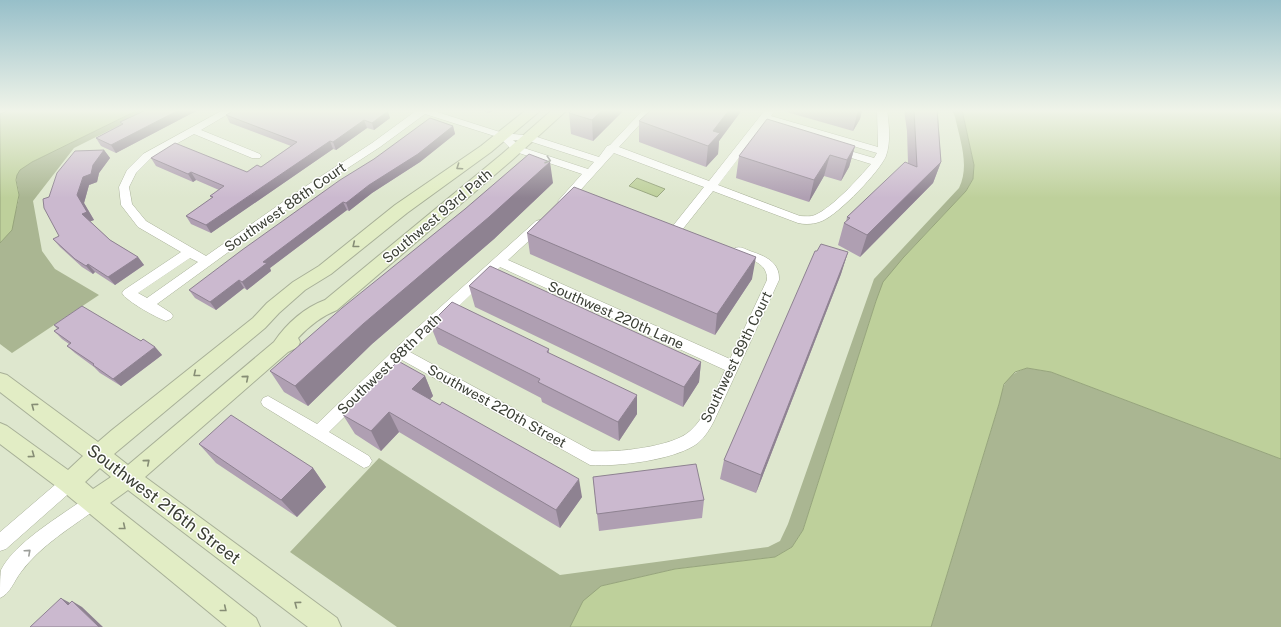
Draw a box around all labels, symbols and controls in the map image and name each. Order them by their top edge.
one-way arrow [545,155,552,164]
street label: Southwest 88th Court [221,159,349,255]
one-way arrow [456,162,463,170]
street label: Southwest 93rd Path [379,166,495,266]
one-way arrow [352,241,360,248]
street label: Southwest 220th Lane [546,278,686,352]
street label: Southwest 89th Court [697,289,775,425]
street label: Southwest 88th Path [334,310,444,418]
street label: Southwest 220th Street [425,361,569,451]
one-way arrow [193,369,200,376]
one-way arrow [241,375,248,382]
one-way arrow [31,404,38,411]
street label: Southwest 216th Street [83,440,245,568]
one-way arrow [27,450,34,457]
one-way arrow [142,460,150,467]
one-way arrow [119,522,126,529]
one-way arrow [23,549,31,557]
one-way arrow [294,601,301,608]
one-way arrow [220,604,227,611]

